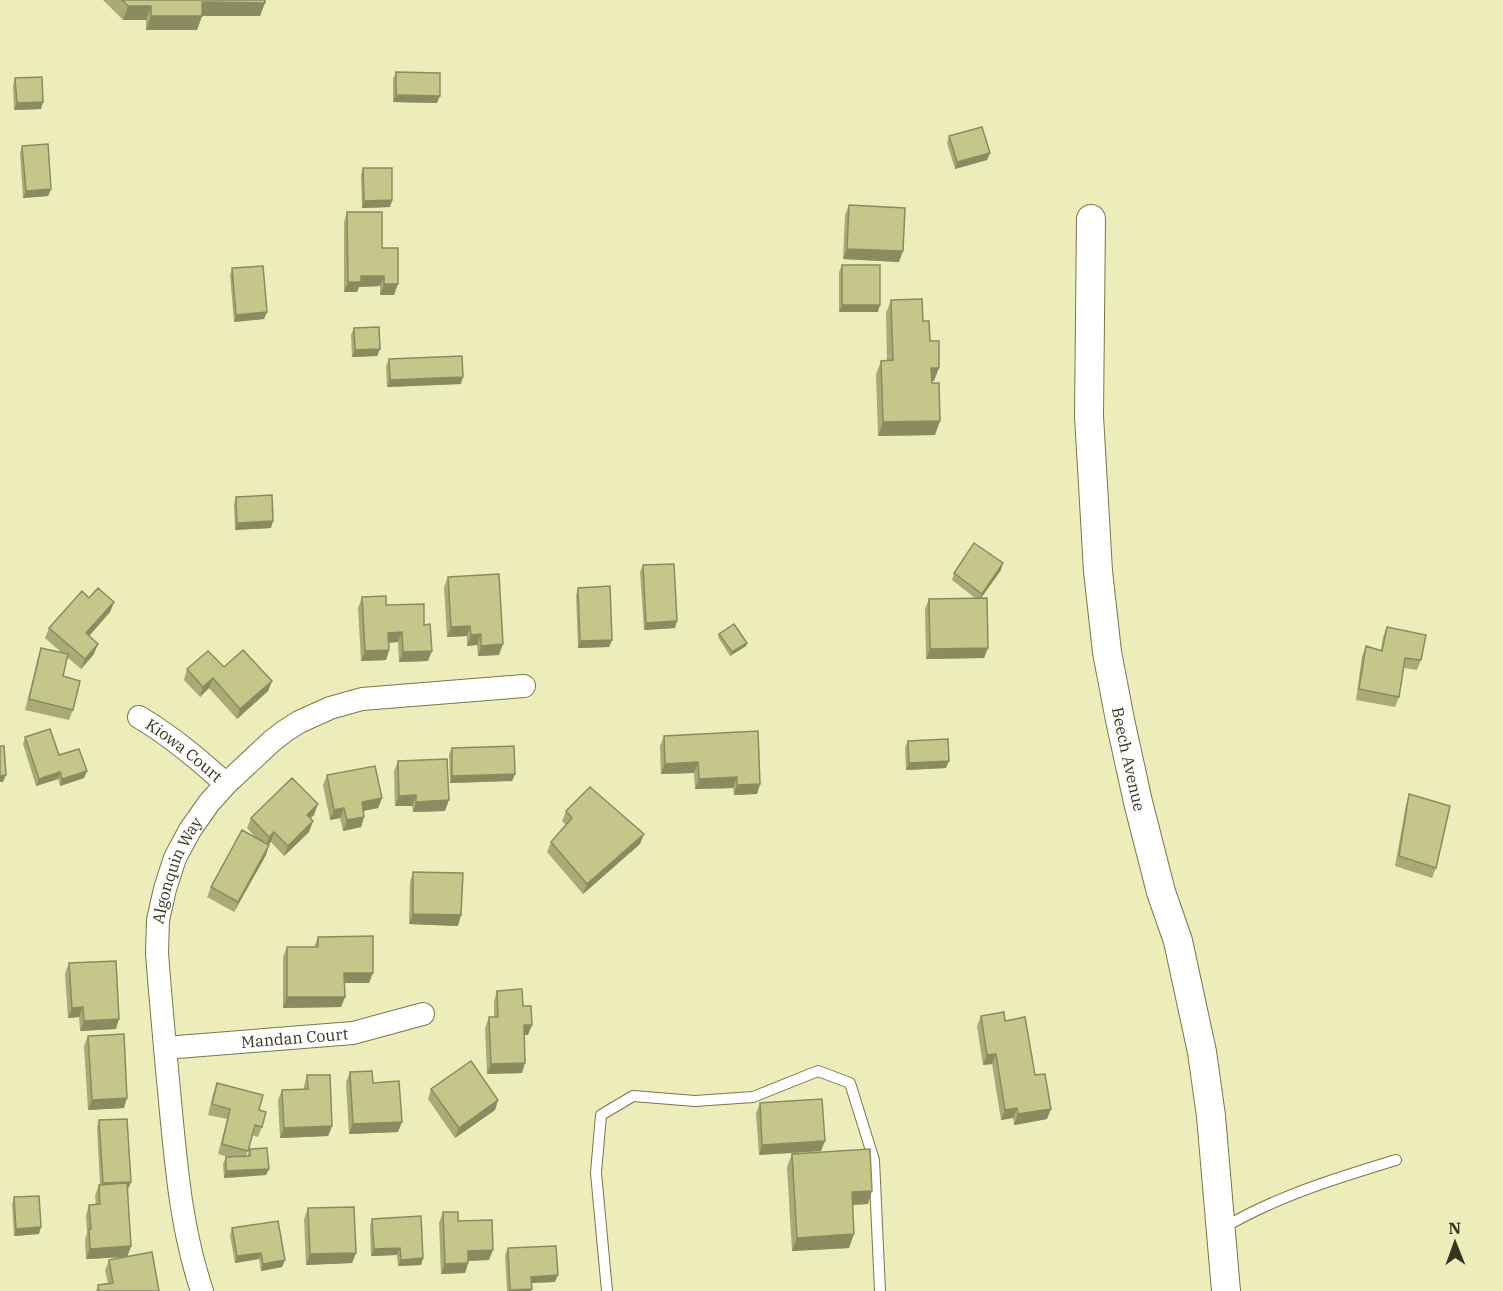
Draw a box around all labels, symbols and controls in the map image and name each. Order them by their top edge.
street label: Beech Avenue [1108,705,1150,813]
street label: Kiowa Court [142,714,227,786]
street label: Algonquin Way [147,812,206,926]
street label: Mandan Court [240,1023,349,1052]
north arrow [1425,1213,1485,1273]
text: N [1448,1218,1461,1238]

